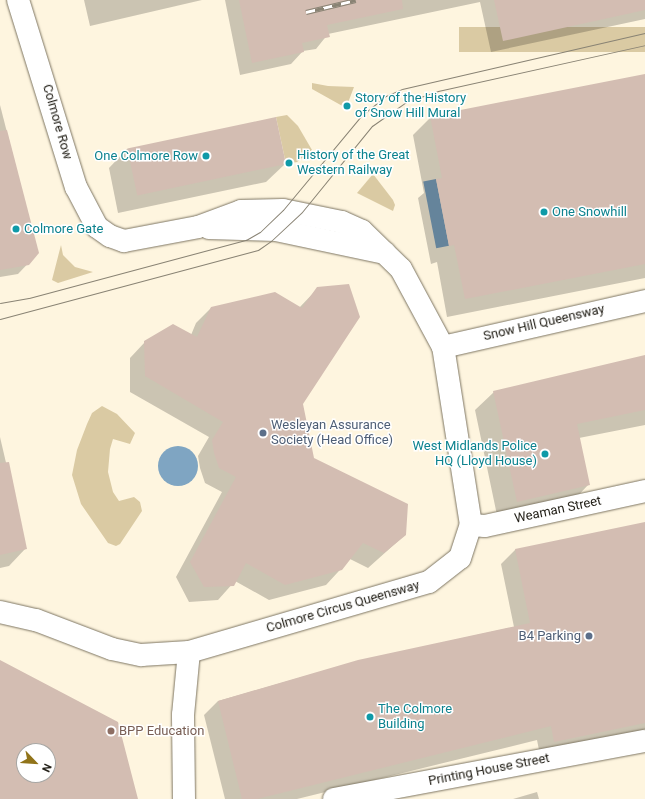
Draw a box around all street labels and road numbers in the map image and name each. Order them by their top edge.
street label: Colmore Row [39,83,75,161]
street label: Snow Hill Queensway [482,301,606,345]
street label: Weaman Street [513,493,603,527]
street label: Colmore Circus Queensway [265,578,421,636]
street label: Printing House Street [427,751,551,789]

